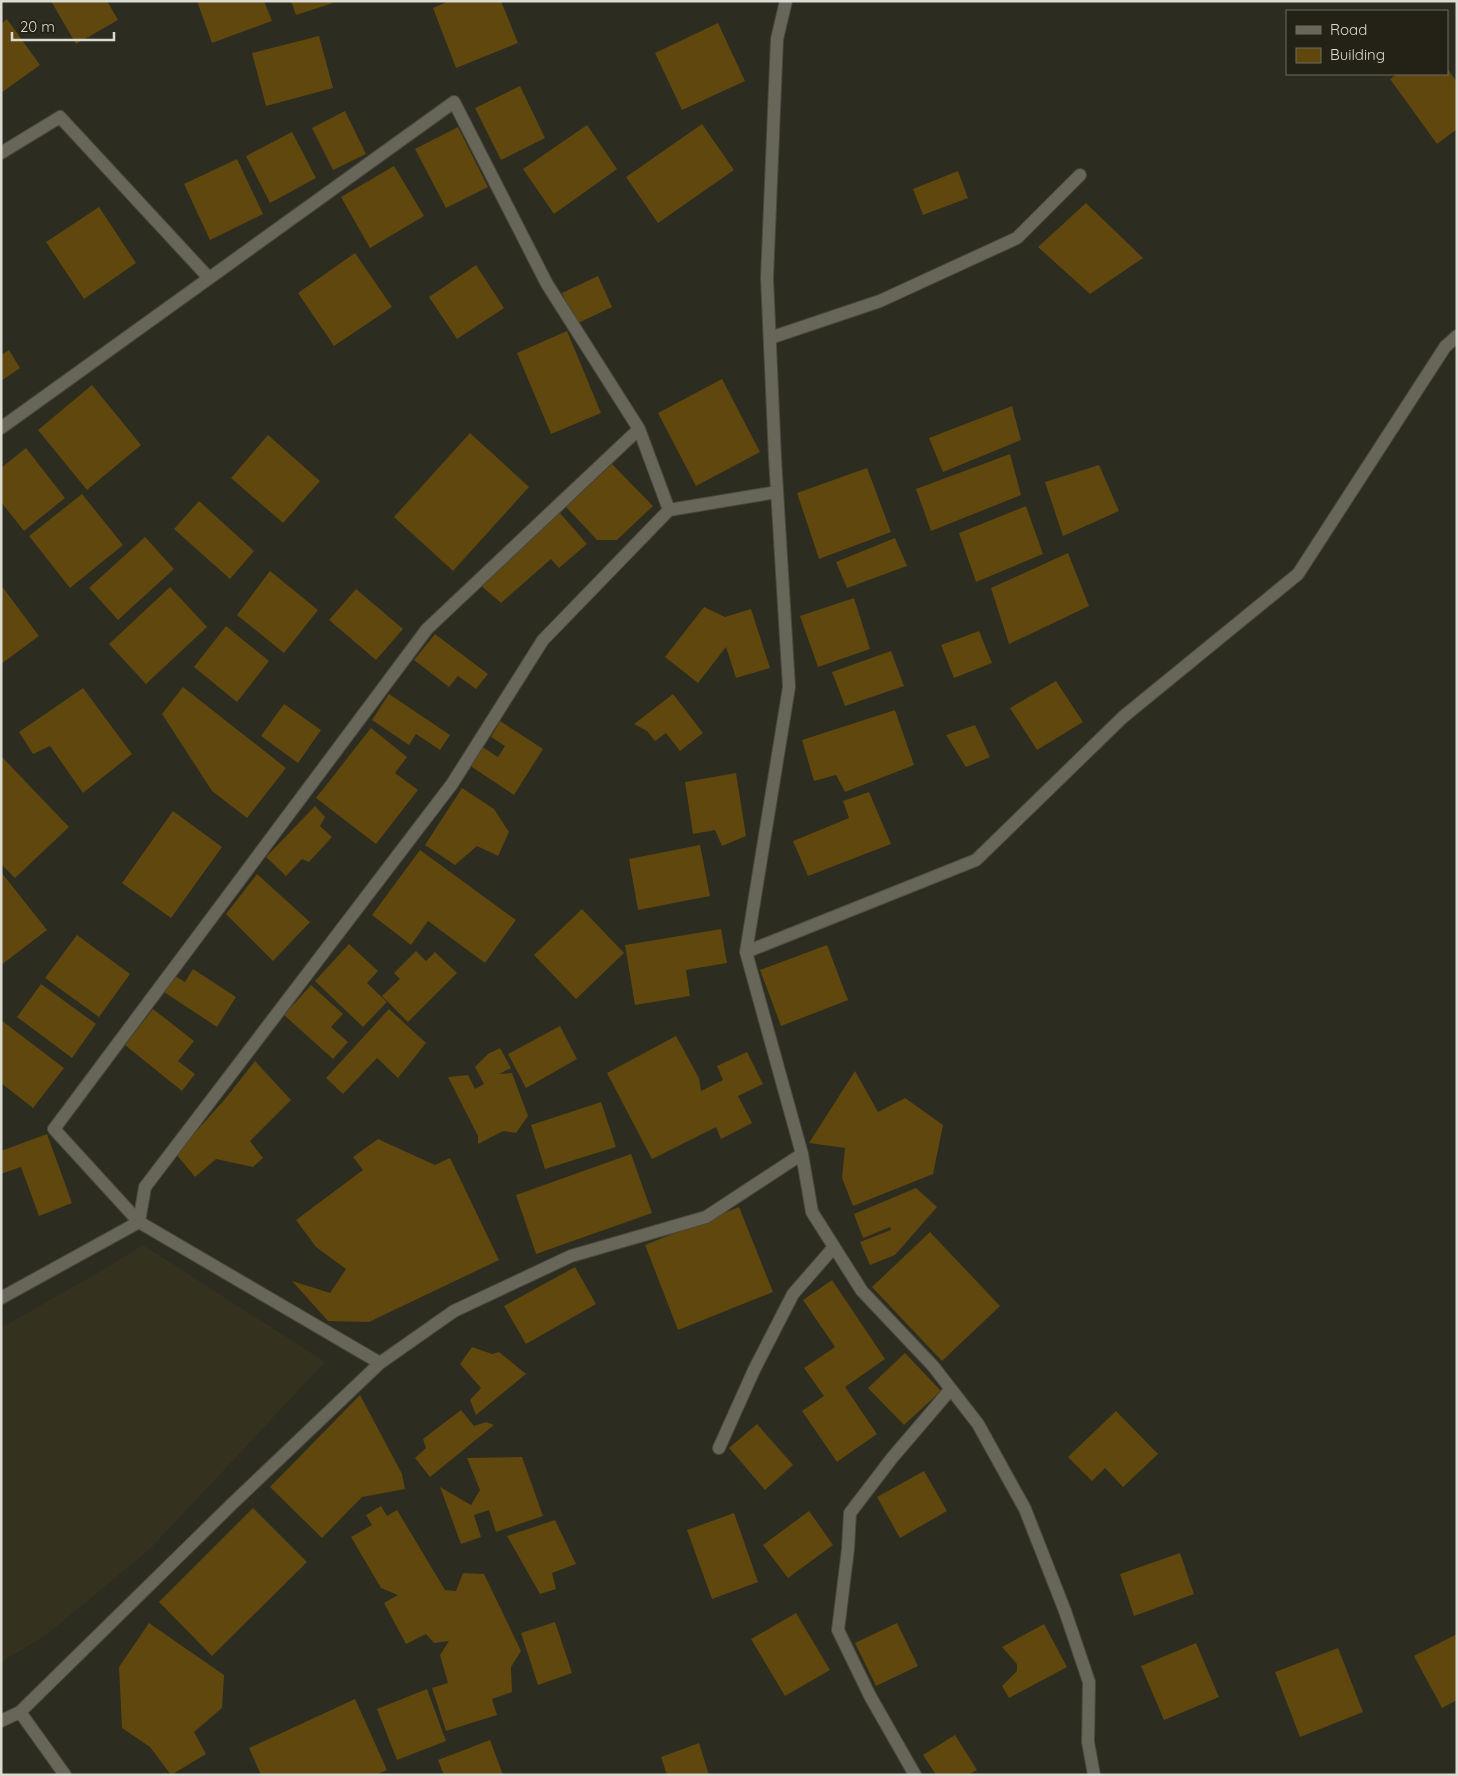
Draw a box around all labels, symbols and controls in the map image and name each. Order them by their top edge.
scale bar [12,10,115,42]
legend [1286,10,1448,75]
text: 20 m [20,17,55,36]
text: Road [1330,20,1367,39]
text: Building [1330,45,1385,64]

